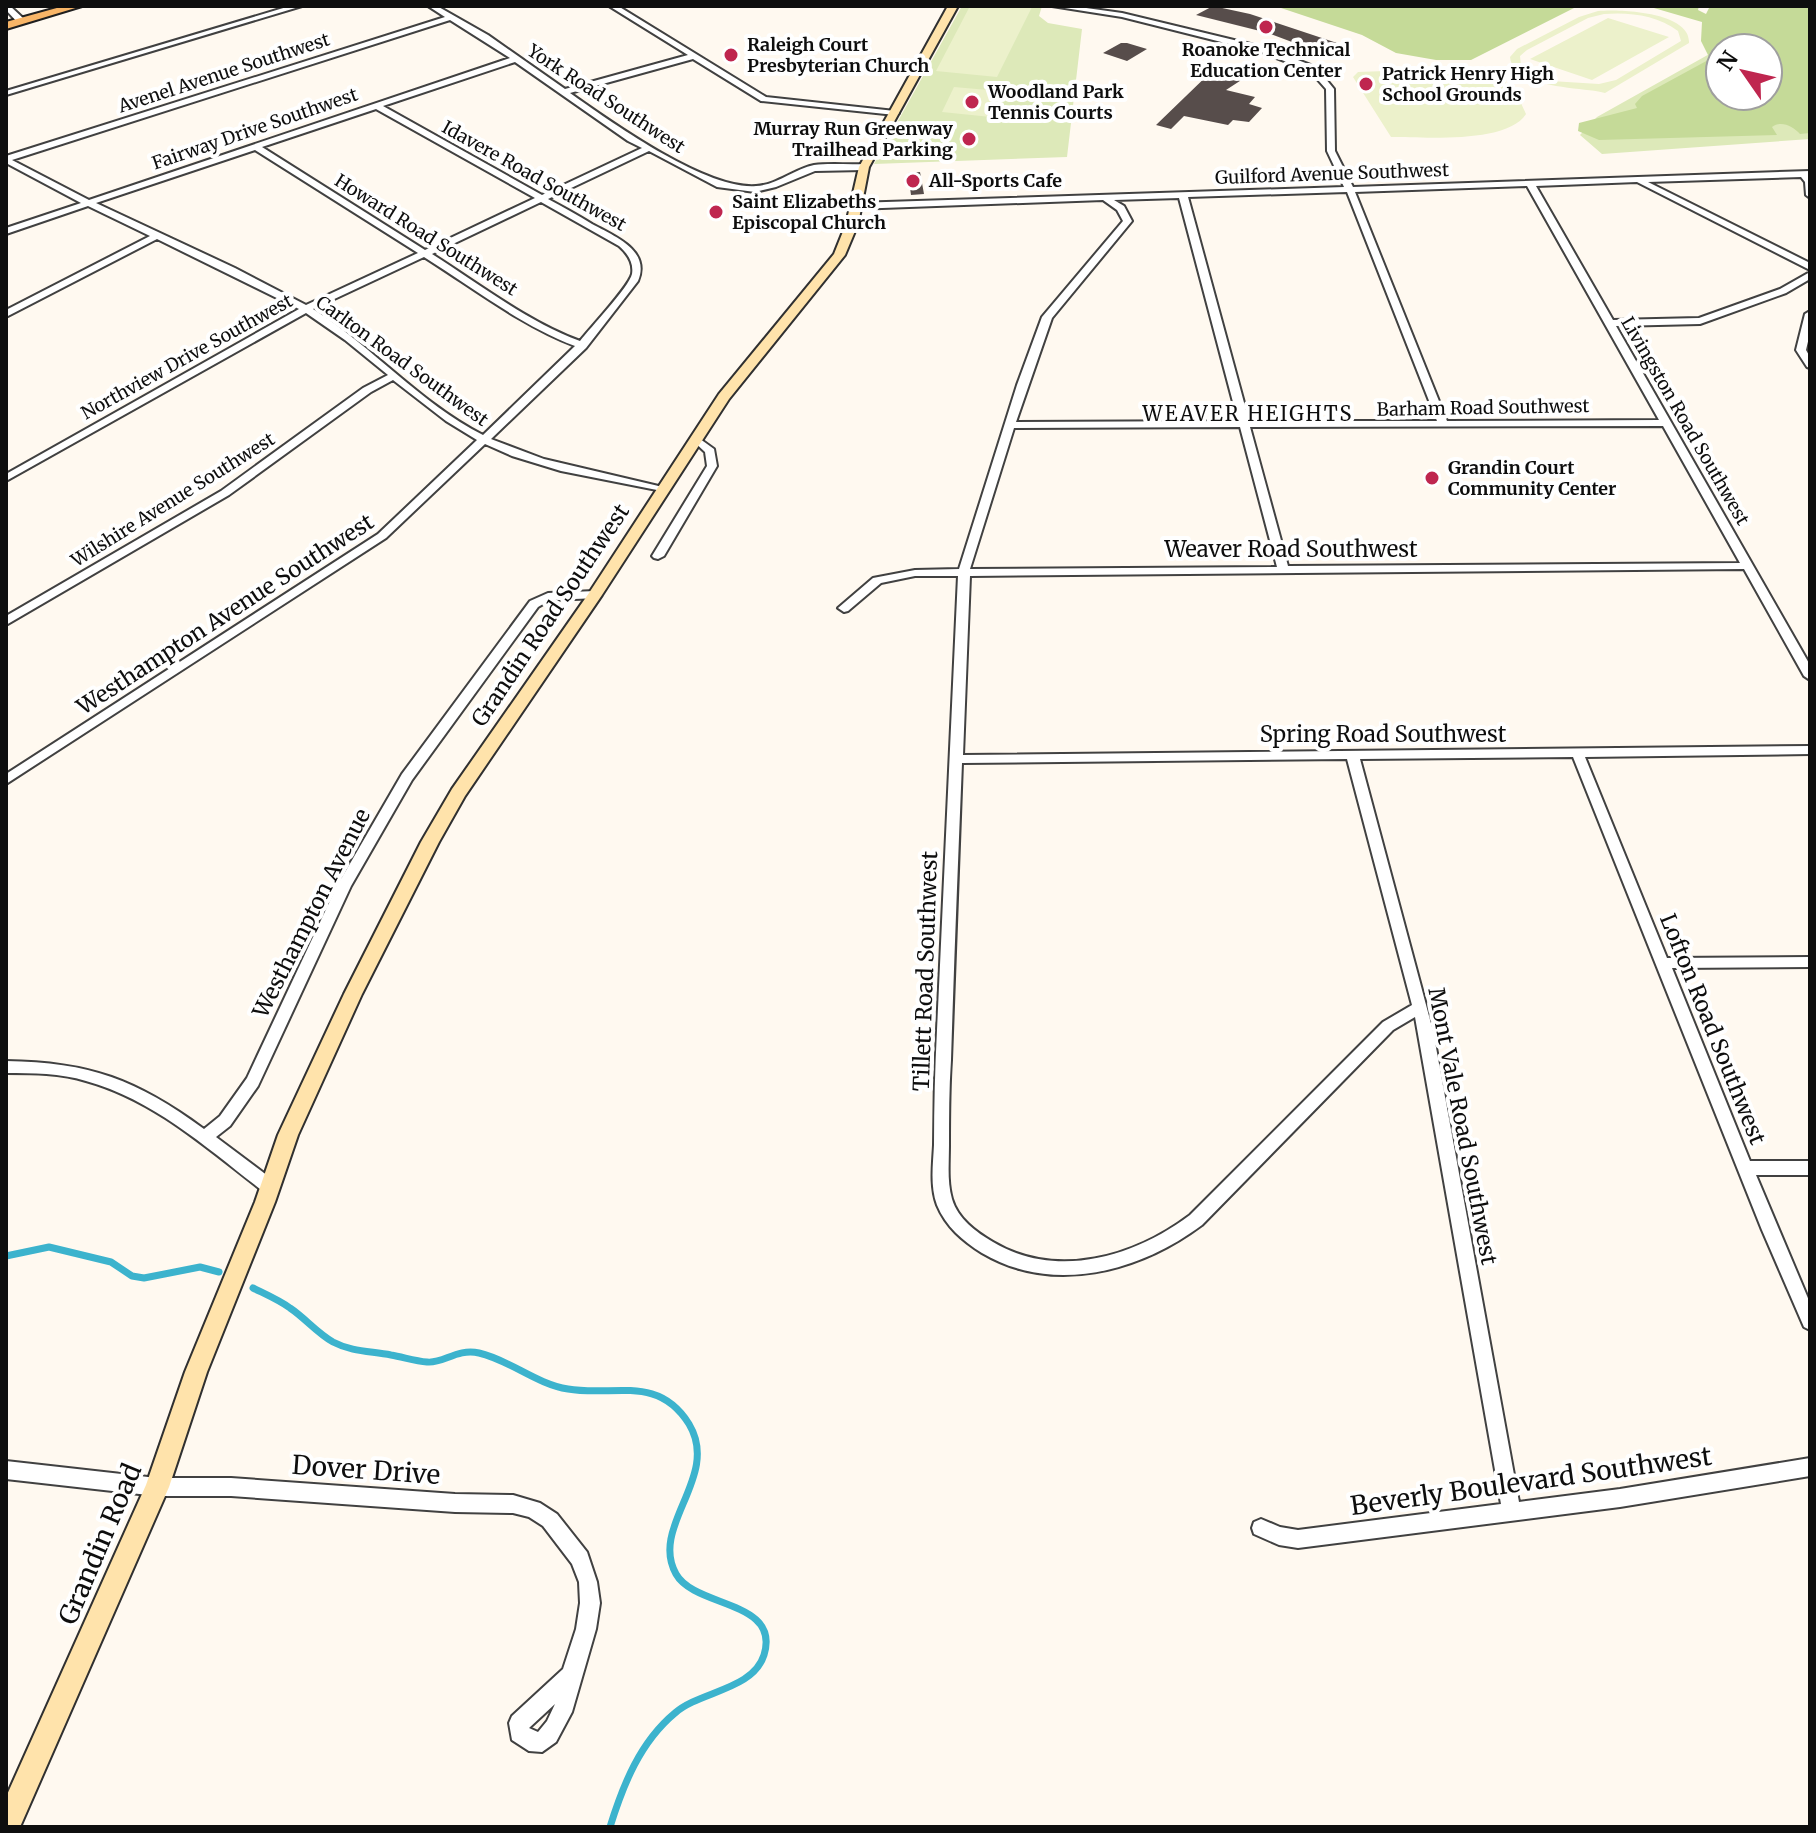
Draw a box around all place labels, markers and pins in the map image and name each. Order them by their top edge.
marker: Roanoke Technical Education Center [1257,18,1275,36]
place label: Raleigh Court Presbyterian Church [747,33,929,77]
place label: Roanoke Technical Education Center [1182,38,1350,82]
marker: Raleigh Court Presbyterian Church [722,46,740,64]
place label: Patrick Henry High School Grounds [1382,62,1554,106]
marker: Patrick Henry High School Grounds [1357,75,1375,93]
place label: Woodland Park Tennis Courts [987,80,1124,124]
marker: Woodland Park Tennis Courts [963,93,981,111]
place label: Murray Run Greenway Trailhead Parking [753,117,953,161]
marker: Murray Run Greenway Trailhead Parking [960,130,978,148]
place label: All-Sports Cafe [928,169,1062,192]
marker: All-Sports Cafe [904,172,922,190]
place label: Saint Elizabeths Episcopal Church [732,190,886,234]
marker: Saint Elizabeths Episcopal Church [707,203,725,221]
place label: Grandin Court Community Center [1448,456,1616,500]
marker: Grandin Court Community Center [1423,469,1441,487]

